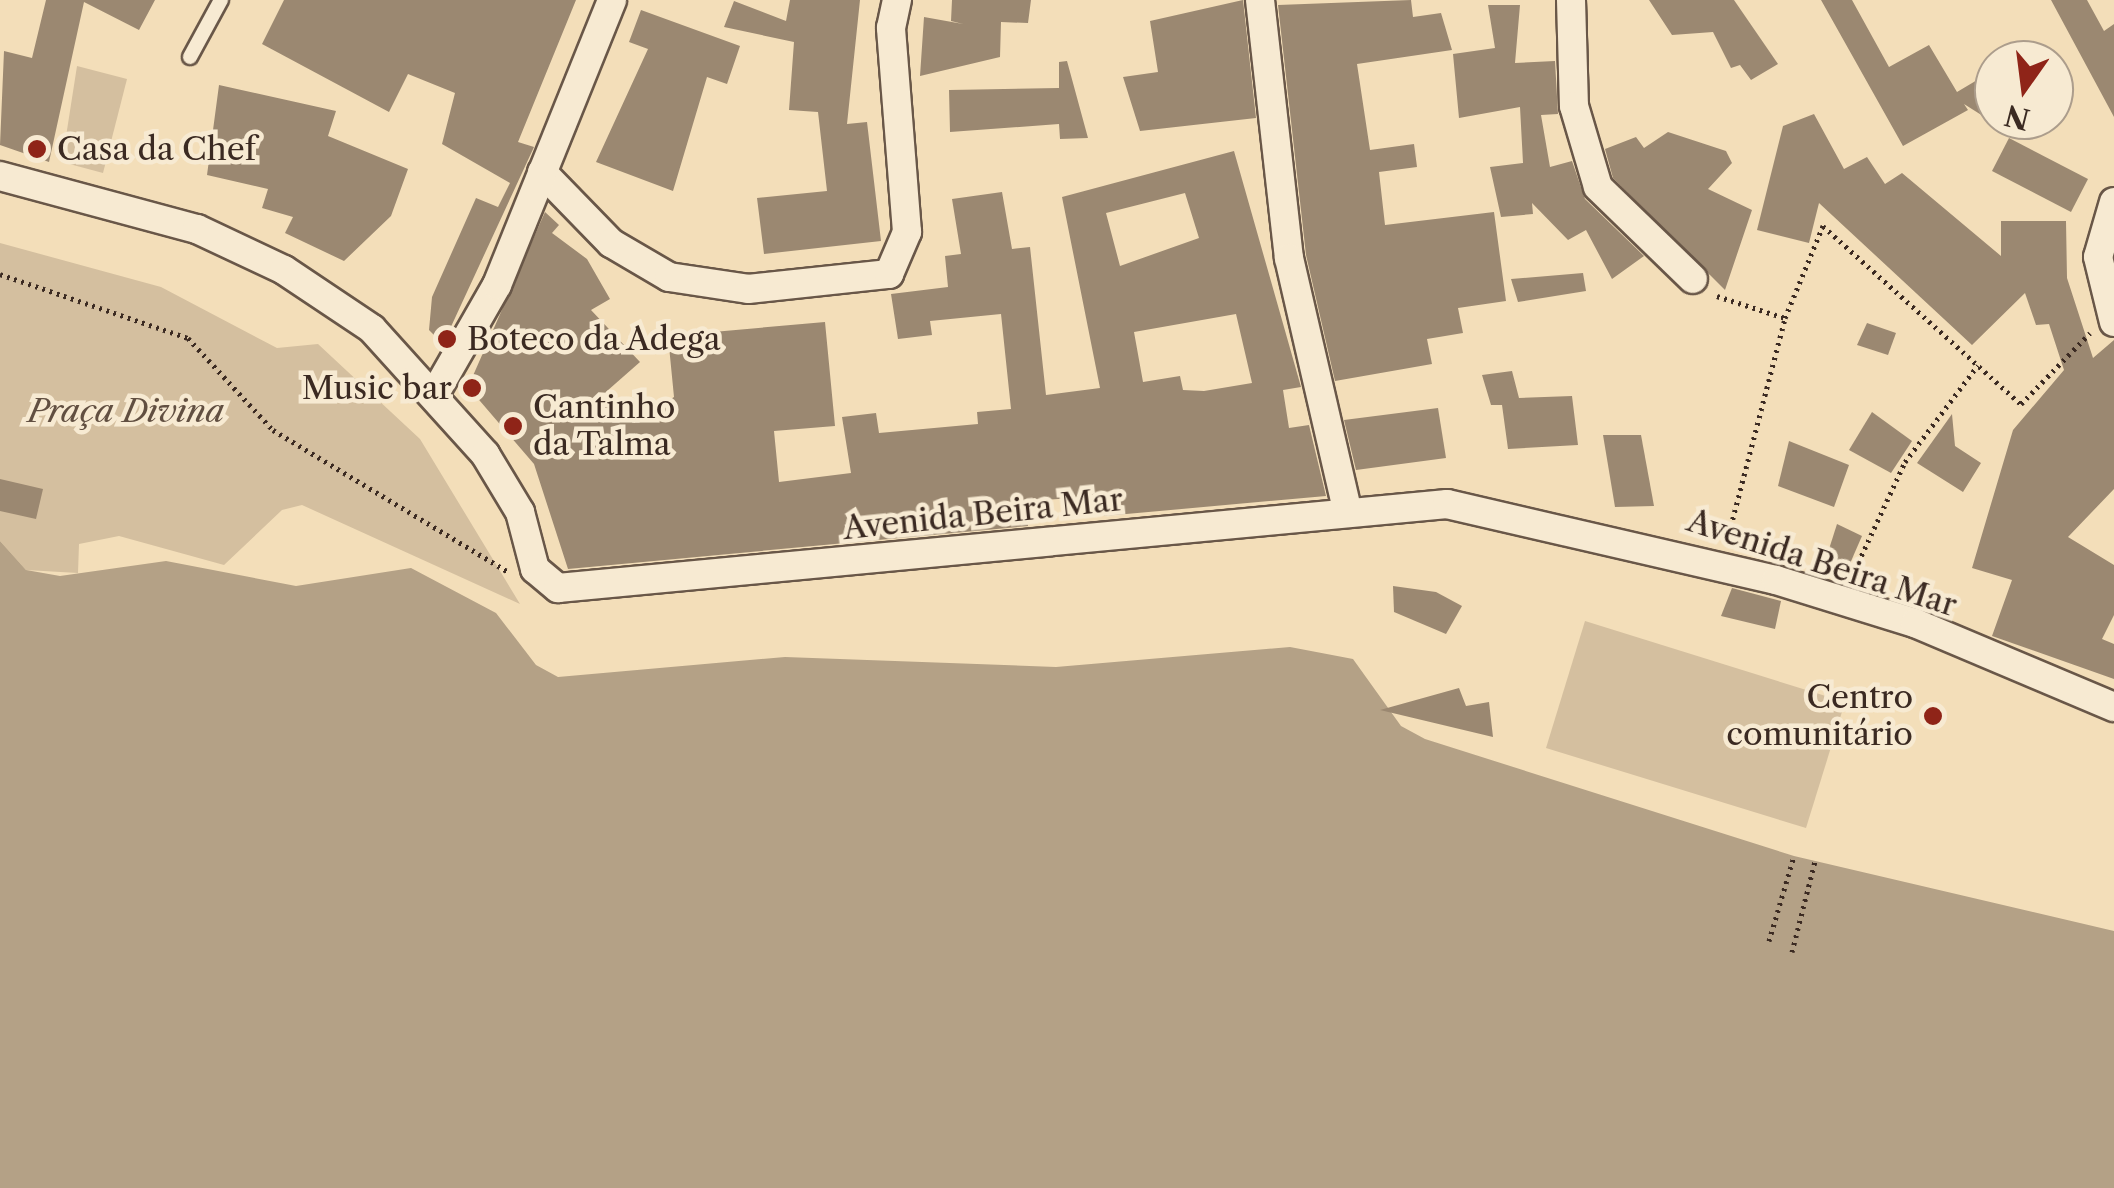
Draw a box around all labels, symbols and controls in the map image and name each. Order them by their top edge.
north arrow [1974,40,2074,140]
text: N [2001,98,2033,137]
place label: Casa da Chef [57,130,257,168]
marker: Casa da Chef [26,138,48,160]
place label: Boteco da Adega [467,320,722,358]
marker: Boteco da Adega [436,328,458,350]
place label: Music bar [302,369,452,407]
marker: Music bar [461,377,483,399]
place label: Cantinho da Talma [533,389,675,464]
park label: Praça Divina [28,392,224,430]
marker: Cantinho da Talma [502,415,524,437]
street label: Avenida Beira Mar [841,480,1125,548]
street label: Avenida Beira Mar [1682,501,1962,625]
place label: Centro comunitário [1726,679,1913,754]
marker: Centro comunitário [1922,705,1944,727]

